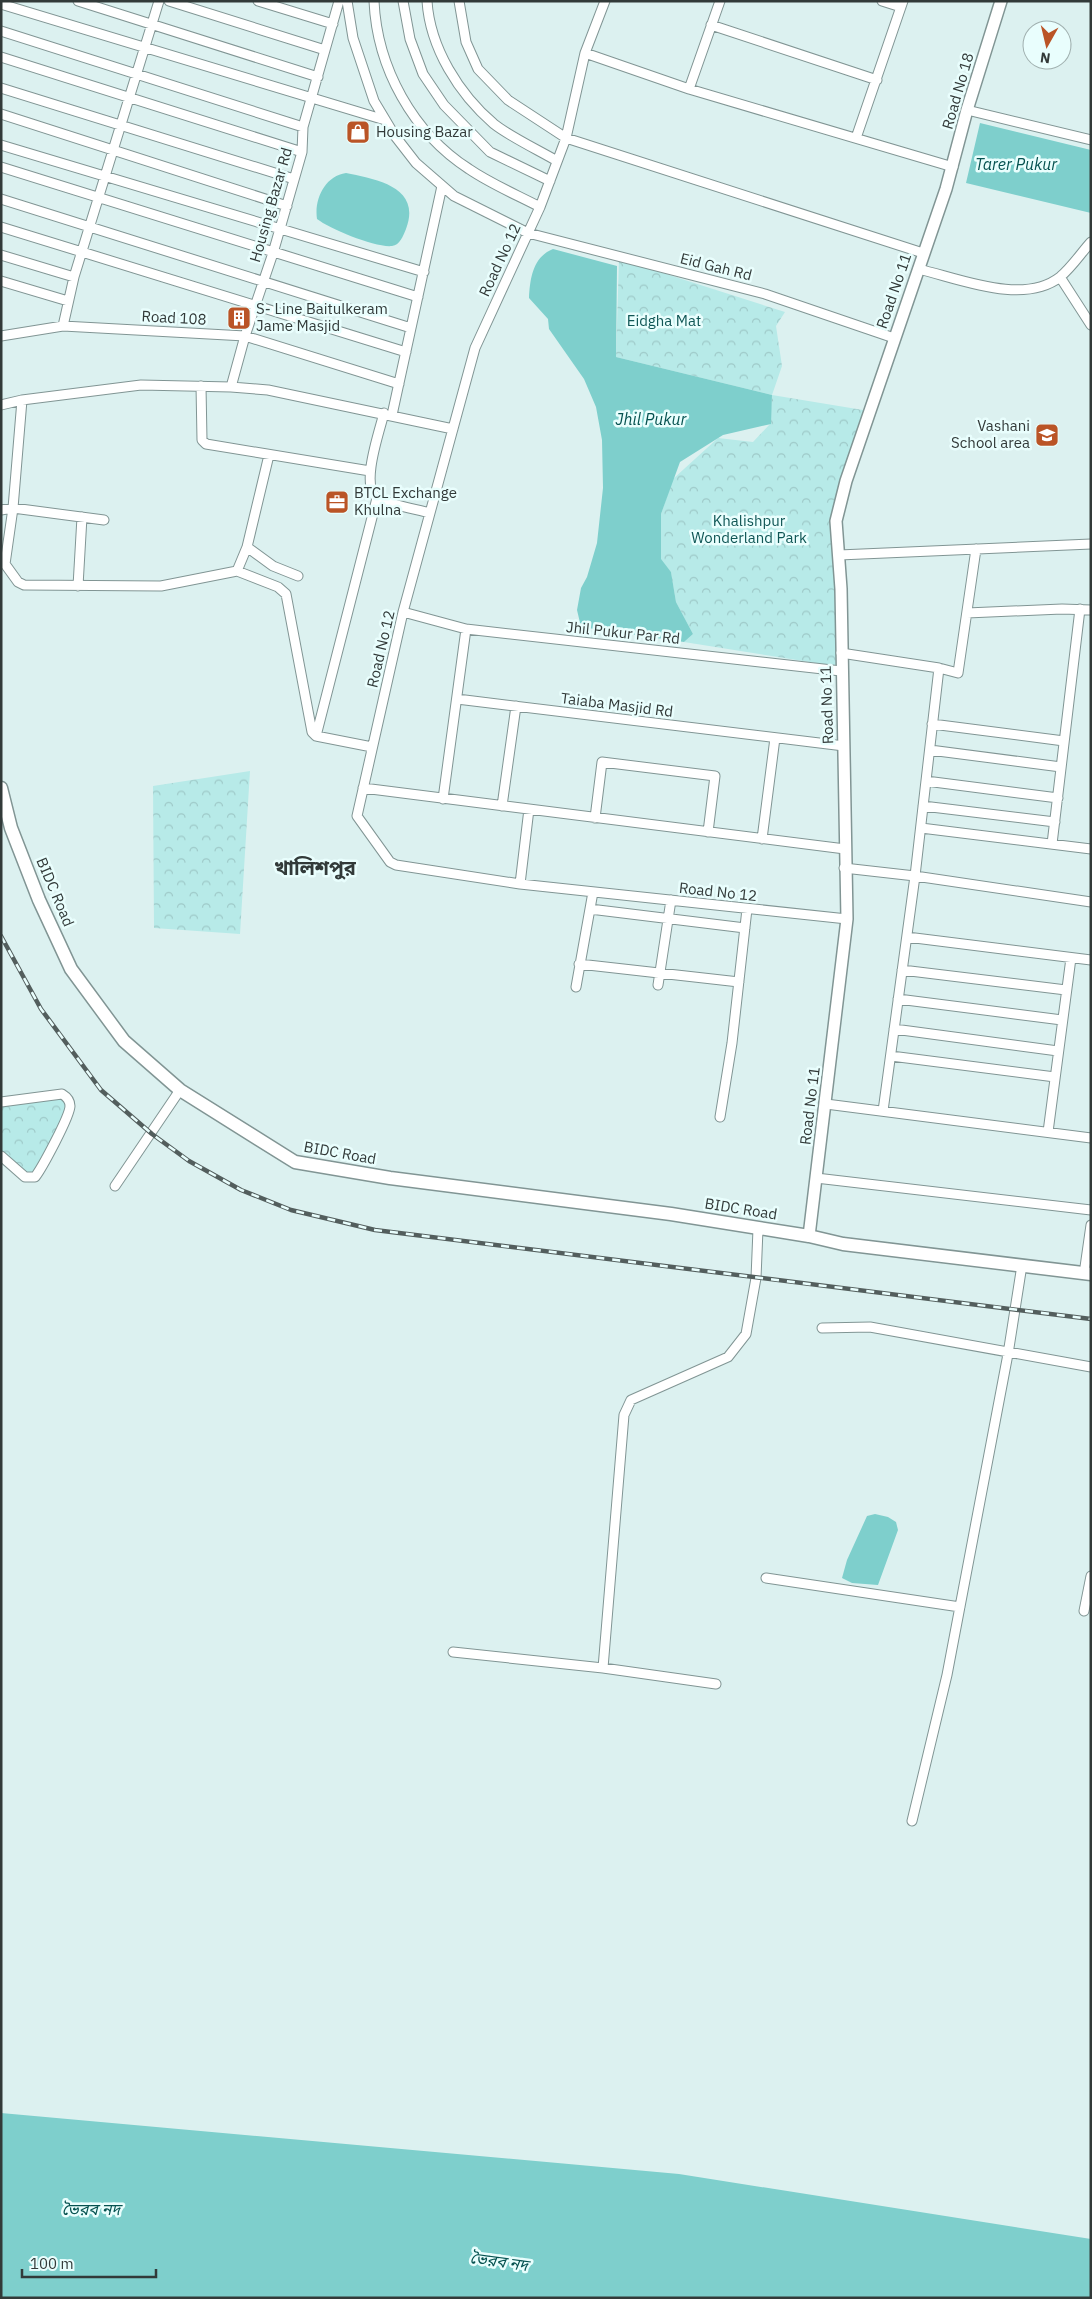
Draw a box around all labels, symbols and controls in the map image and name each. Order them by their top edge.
north arrow [1022,20,1072,70]
text: N [1039,48,1051,67]
street label: Road No 18 [938,50,977,131]
shop icon: Housing Bazar [345,119,371,145]
place label: Housing Bazar [376,122,473,141]
street label: Housing Bazar Rd [245,145,296,264]
water label: Tarer Pukur [975,154,1058,174]
street label: Road No 12 [474,220,525,299]
street label: Eid Gah Rd [678,248,754,285]
street label: Road No 11 [872,251,915,331]
place label: S- Line Baitulkeram Jame Masjid [256,299,388,335]
building icon: S- Line Baitulkeram Jame Masjid [226,305,252,331]
street label: Road 108 [141,306,207,329]
park label: Eidgha Mat [627,311,701,330]
water label: Jhil Pukur [616,409,688,429]
place label: Vashani School area [951,416,1030,452]
school or university icon: Vashani School area [1034,422,1060,448]
place label: BTCL Exchange Khulna [354,483,457,519]
office icon: BTCL Exchange Khulna [324,489,350,515]
park label: Khalishpur Wonderland Park [691,511,807,547]
street label: Road No 12 [362,608,399,689]
street label: Jhil Pukur Par Rd [565,617,681,648]
street label: Road No 11 [816,665,837,745]
street label: Taiaba Masjid Rd [560,688,674,721]
street label: BIDC Road [32,854,79,929]
district label: খালিশপুর [274,854,357,881]
street label: Road No 12 [678,878,758,905]
street label: Road No 11 [795,1066,824,1146]
street label: BIDC Road [302,1137,378,1168]
street label: BIDC Road [703,1193,779,1224]
water label: ভৈরব নদ [62,2199,123,2219]
scale bar [22,2246,156,2278]
water label: ভৈরব নদ [469,2247,532,2275]
text: 100 m [30,2254,74,2273]

